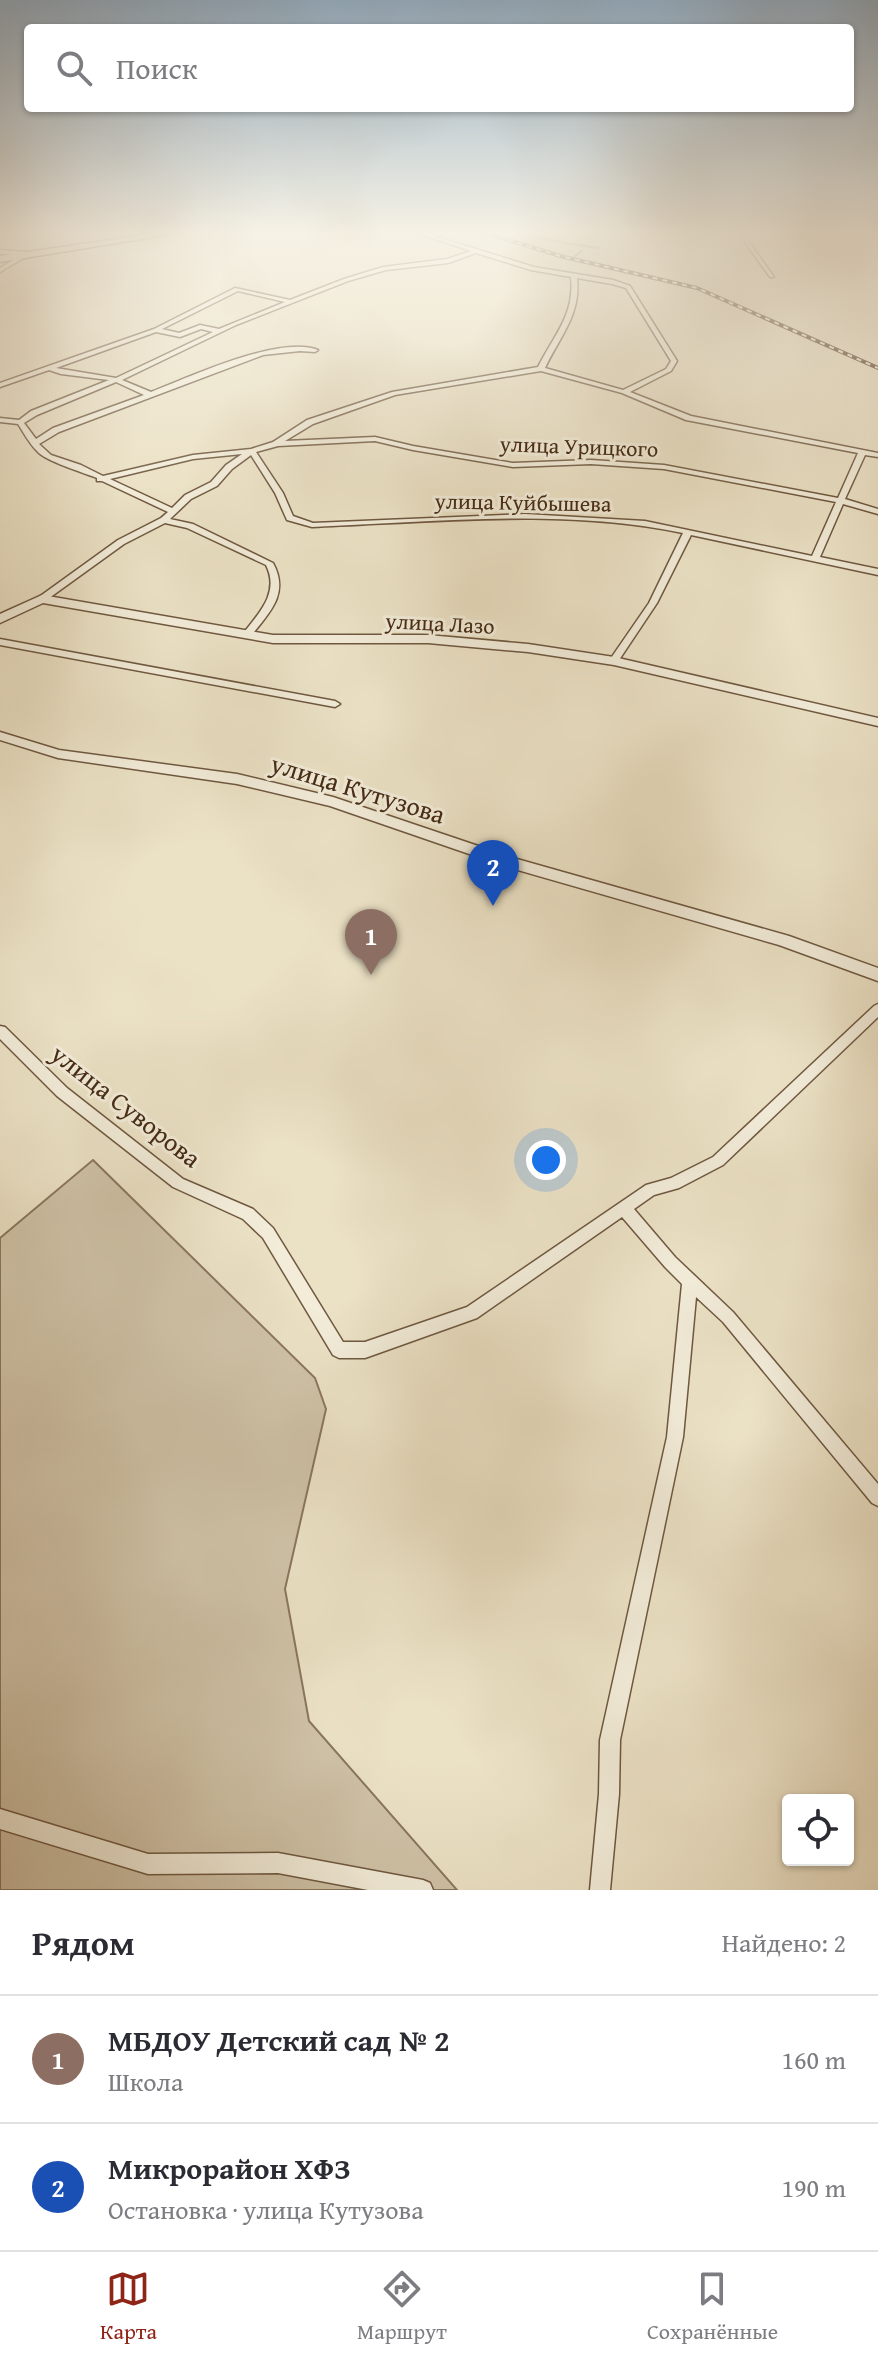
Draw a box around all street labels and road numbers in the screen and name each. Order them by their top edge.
street label: улица Урицкого [498,427,659,465]
street label: улица Куйбышева [433,484,612,520]
street label: улица Лазо [384,604,495,642]
street label: улица Кутузова [265,743,451,834]
street label: улица Суворова [42,1034,210,1177]

